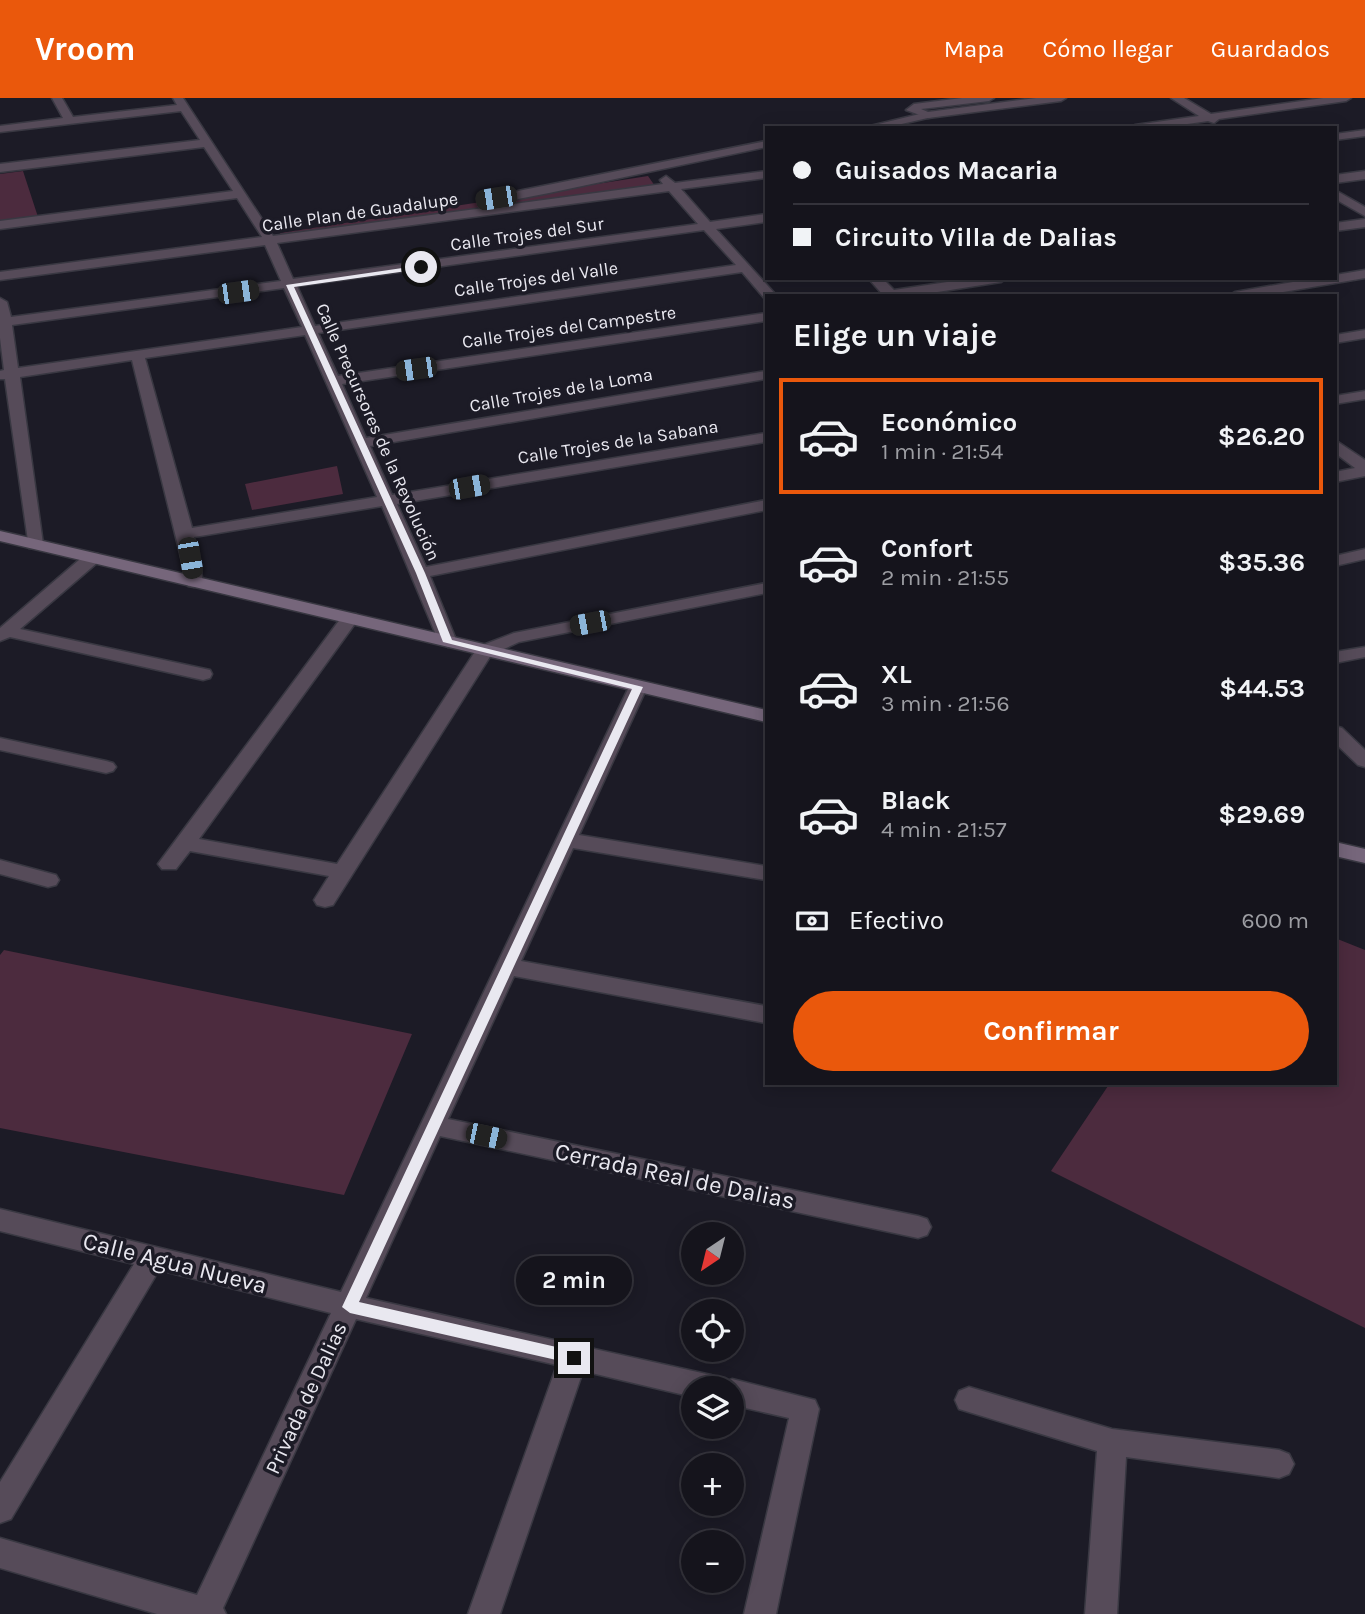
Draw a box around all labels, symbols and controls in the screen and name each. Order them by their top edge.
text: Vroom [35,30,135,68]
text: Mapa [944,35,1004,63]
text: Cómo llegar [1042,35,1173,63]
text: Guardados [1211,35,1330,63]
text: Guisados Macaria [835,155,1058,186]
car [474,184,519,212]
street label: Calle Plan de Guadalupe [261,187,459,237]
street label: Calle Trojes del Sur [449,212,606,256]
text: Circuito Villa de Dalias [835,222,1117,253]
route start [405,251,437,283]
street label: Calle Trojes del Valle [453,257,619,301]
car [216,279,261,305]
street label: Calle Precursores de la Revolución [311,300,445,564]
street label: Calle Trojes del Campestre [461,301,677,353]
text: Elige un viaje [793,317,997,354]
car [394,356,439,382]
street label: Calle Trojes de la Loma [468,363,654,417]
icon: car [797,405,860,468]
text: Económico [881,407,1017,438]
street label: Calle Trojes de la Sabana [516,415,720,469]
text: $26.20 [1218,421,1305,452]
text: 1 min · 21:54 [881,438,1003,465]
car [447,473,492,501]
icon: car [797,531,860,594]
text: Confort [881,533,973,564]
car [177,535,204,581]
text: $35.36 [1218,547,1305,578]
text: 2 min · 21:55 [881,564,1009,591]
car [568,609,613,637]
icon: car [797,657,860,720]
text: XL [881,659,912,690]
text: $44.53 [1219,673,1305,704]
text: 3 min · 21:56 [881,690,1010,717]
icon: car [797,783,860,846]
text: Black [881,785,950,816]
text: $29.69 [1218,799,1305,830]
text: 4 min · 21:57 [881,816,1007,843]
icon: cash [793,902,831,940]
text: Efectivo [849,905,944,936]
text: 600 m [1242,907,1309,934]
button: Confirmar [793,991,1309,1071]
car [464,1121,509,1151]
street label: Cerrada Real de Dalias [553,1137,797,1215]
north arrow [681,1222,744,1284]
map controls [681,1222,744,1593]
street label: Calle Agua Nueva [80,1227,270,1299]
callout: 2 min [516,1256,632,1306]
text: 2 min [542,1267,606,1294]
button: locate [681,1299,744,1362]
street label: Privada de Dalias [260,1318,352,1478]
route end [558,1342,590,1374]
button: layers [681,1376,744,1439]
button: + [681,1453,744,1516]
button: − [681,1530,744,1593]

